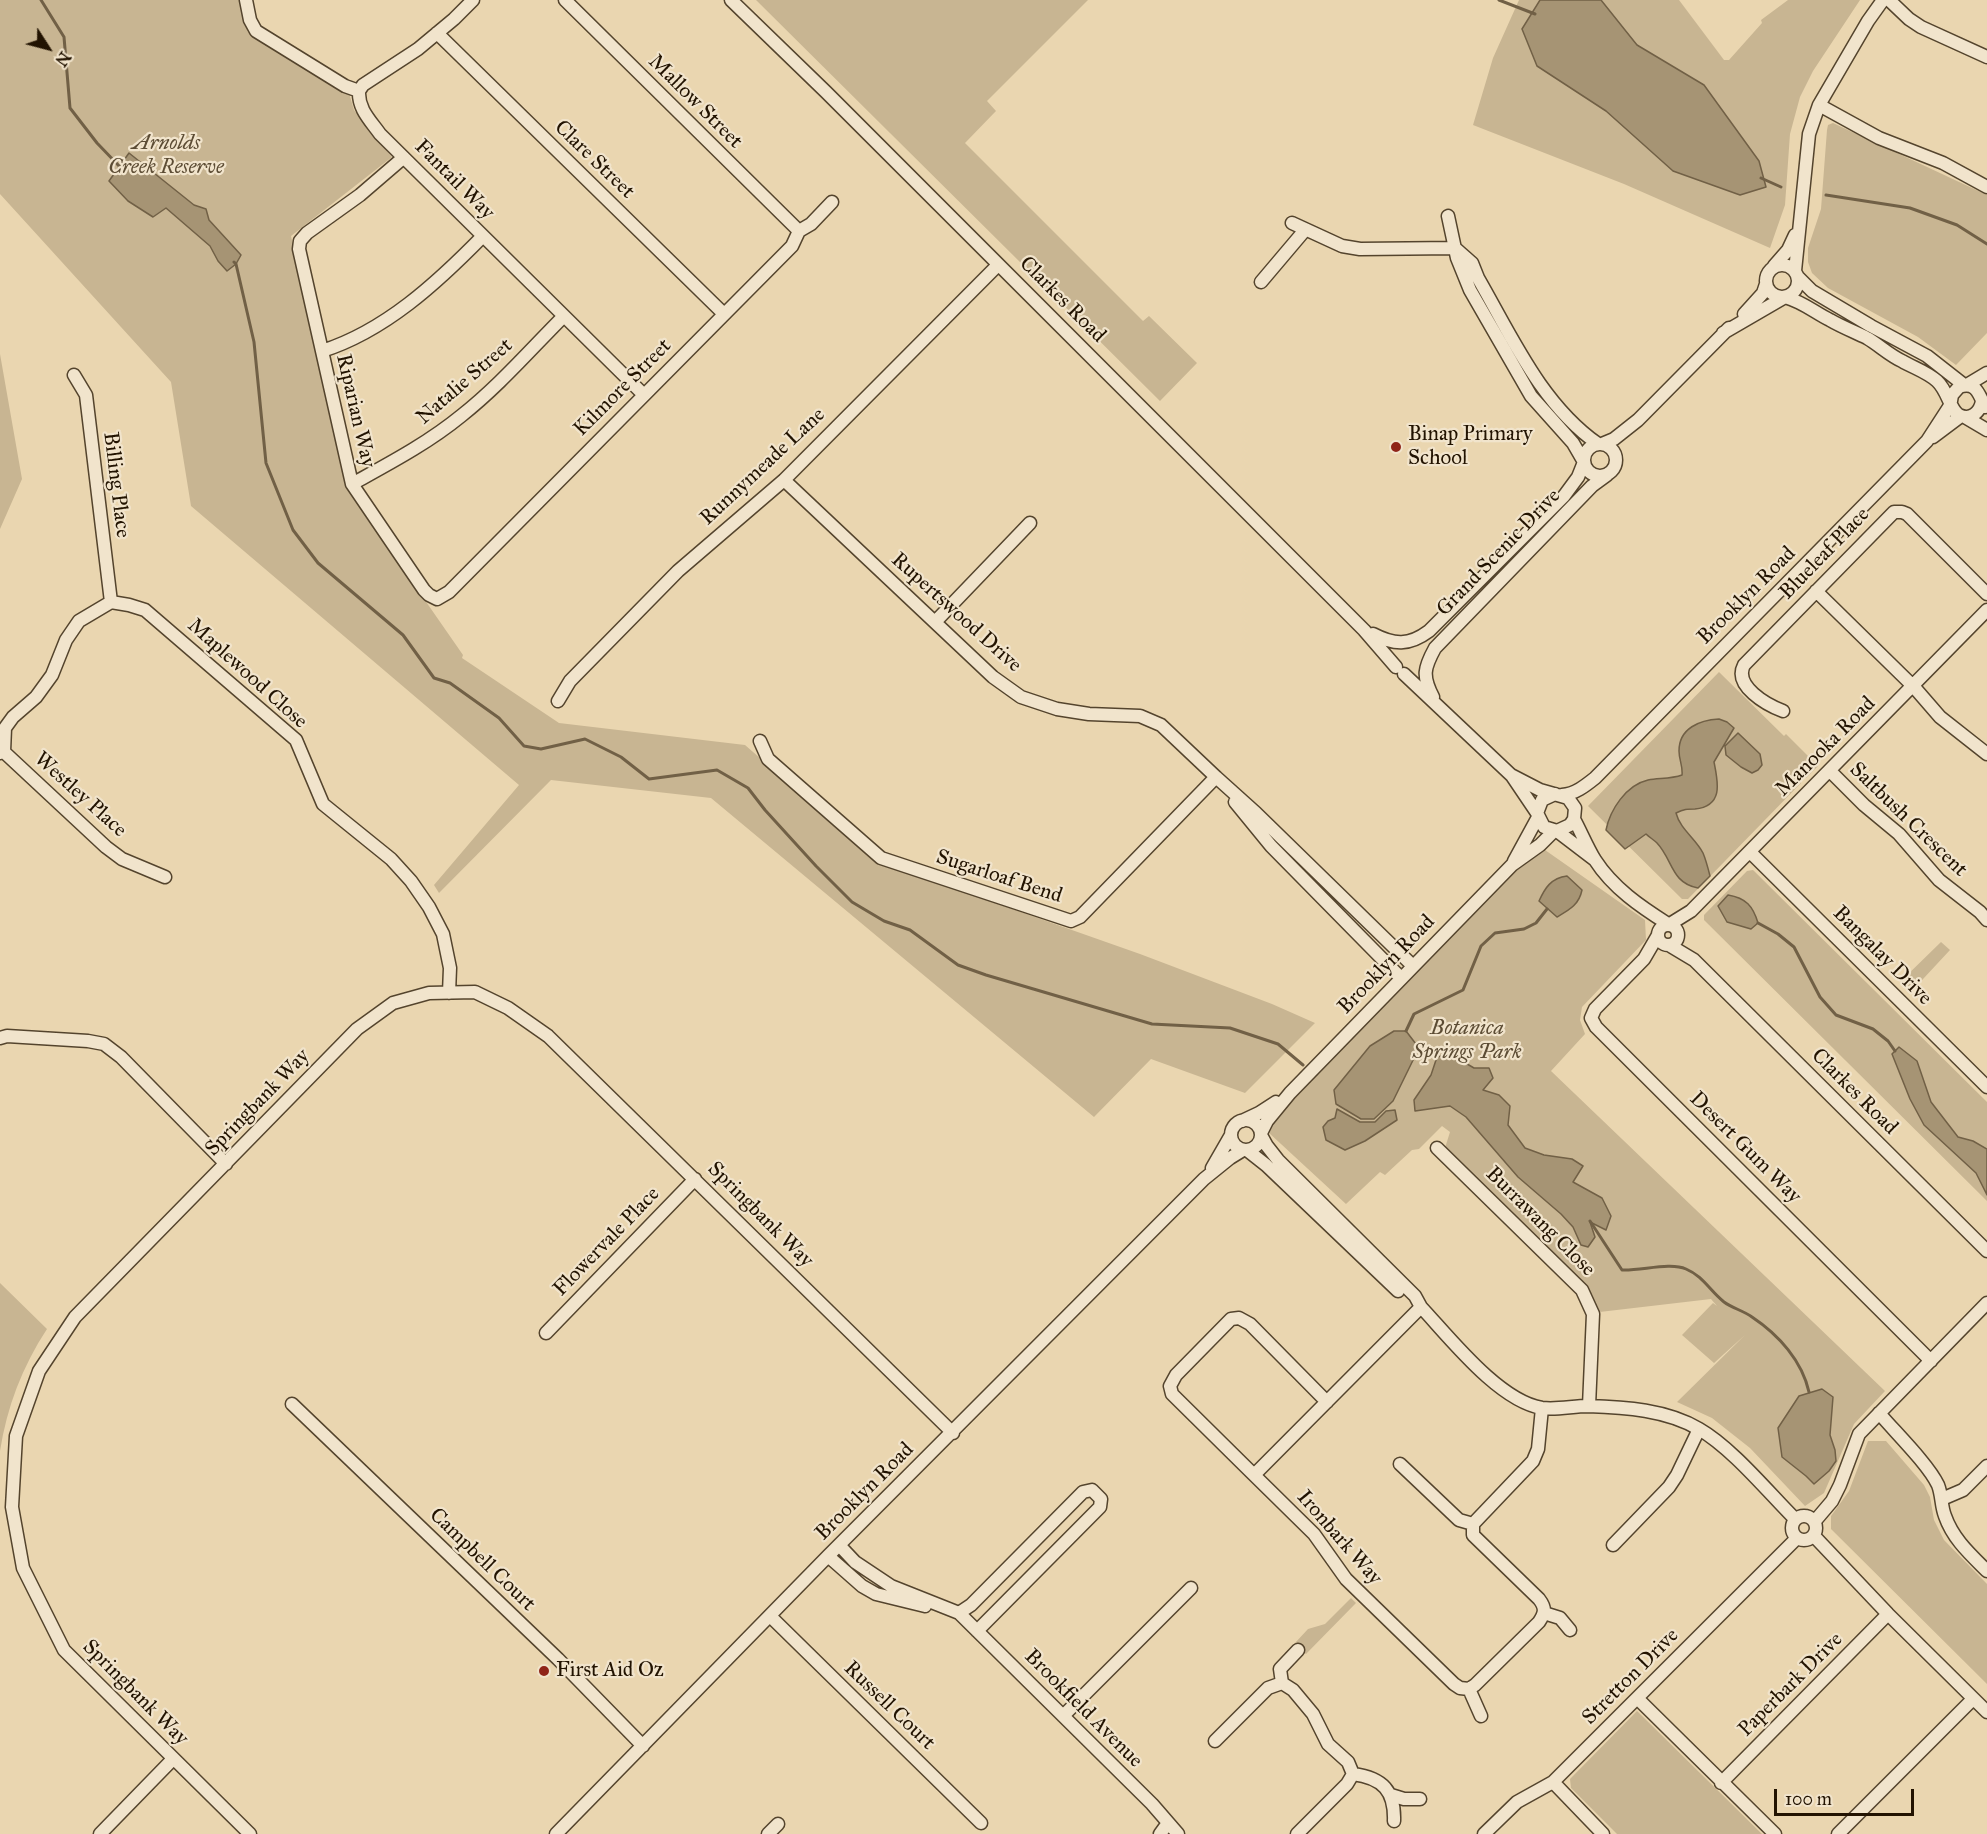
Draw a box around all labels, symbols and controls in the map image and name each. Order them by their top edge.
north arrow [18,18,78,78]
text: N [51,48,75,70]
street label: Mallow Street [643,50,747,154]
street label: Clare Street [549,115,639,205]
park label: Arnolds Creek Reserve [108,131,224,181]
street label: Fantail Way [409,135,499,225]
street label: Clarkes Road [1014,252,1110,348]
street label: Natalie Street [412,333,518,431]
street label: Kilmore Street [569,334,677,442]
street label: Riparian Way [330,352,380,470]
street label: Runnymeade Lane [695,403,831,531]
place label: Binap Primary School [1408,422,1533,472]
street label: Billing Place [97,431,135,539]
marker: Binap Primary School [1389,440,1403,454]
street label: Grand Scenic Drive [1432,484,1566,622]
street label: Blueleaf Place [1775,503,1875,605]
street label: Brooklyn Road [1693,542,1801,650]
street label: Rupertswood Drive [886,548,1026,678]
street label: Maplewood Close [182,614,312,734]
street label: Manooka Road [1771,692,1881,802]
street label: Westley Place [29,747,131,843]
street label: Saltbush Crescent [1844,757,1972,883]
street label: Sugarloaf Bend [933,845,1065,909]
street label: Bangalay Drive [1827,901,1937,1011]
street label: Brooklyn Road [1333,910,1441,1020]
park label: Botanica Springs Park [1413,1016,1521,1066]
street label: Springbank Way [201,1044,315,1162]
street label: Clarkes Road [1806,1044,1902,1140]
street label: Desert Gum Way [1684,1087,1806,1209]
street label: Springbank Way [702,1157,818,1273]
street label: Burrawang Close [1480,1162,1600,1282]
street label: Flowervale Place [548,1182,666,1302]
street label: Brooklyn Road [811,1438,919,1546]
street label: Ironbark Way [1291,1485,1387,1591]
street label: Campbell Court [424,1503,540,1617]
street label: Stretton Drive [1578,1624,1684,1730]
street label: Paperbark Drive [1734,1628,1848,1742]
street label: Springbank Way [77,1635,193,1751]
street label: Brookfield Avenue [1018,1644,1148,1774]
street label: Russell Court [838,1656,940,1756]
place label: First Aid Oz [556,1658,664,1684]
marker: First Aid Oz [537,1664,551,1678]
scale bar [1777,1777,1916,1815]
text: 100 m [1785,1788,1832,1810]

